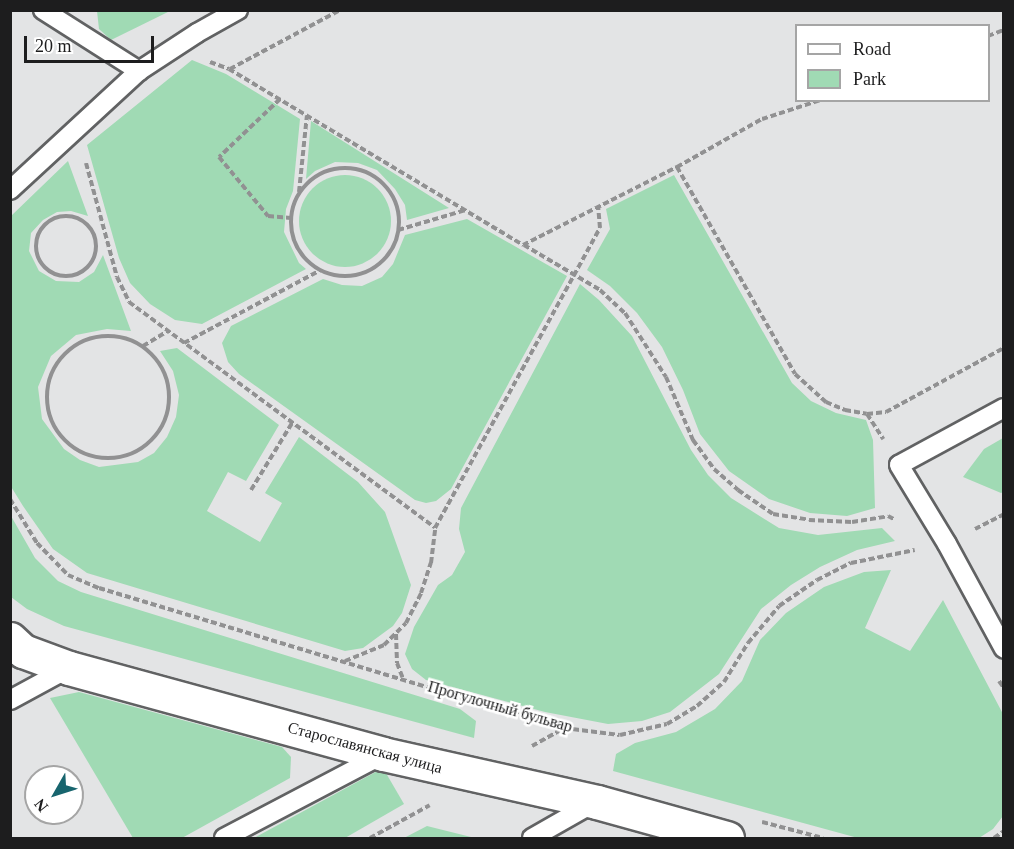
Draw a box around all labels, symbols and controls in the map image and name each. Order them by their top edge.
scale bar [27,24,158,62]
legend [795,24,990,102]
text: 20 m [35,36,72,56]
text: Road [853,39,891,59]
text: Park [853,69,886,89]
street label: Прогулочный бульвар [426,677,574,737]
street label: Старославянская улица [286,718,444,778]
north arrow [24,765,84,825]
text: N [31,796,51,815]

